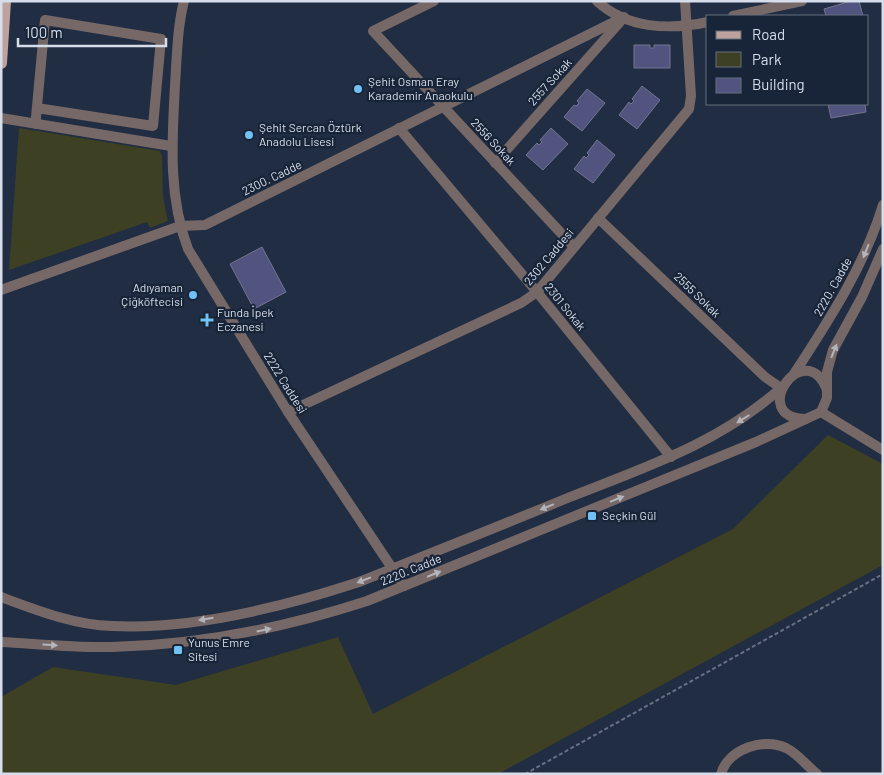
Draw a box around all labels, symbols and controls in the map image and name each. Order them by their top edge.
scale bar [18,15,165,47]
legend [706,15,869,105]
text: 100 m [25,23,63,41]
text: Road [752,25,785,43]
text: Park [752,50,782,68]
street label: 2557 Sokak [524,55,574,108]
place label: Şehit Osman Eray Karademir Anaokulu [368,74,473,102]
text: Building [752,75,805,93]
marker: Şehit Osman Eray Karademir Anaokulu [352,83,364,95]
street label: 2556 Sokak [469,115,519,168]
place label: Şehit Sercan Öztürk Anadolu Lisesi [259,120,362,148]
marker: Şehit Sercan Öztürk Anadolu Lisesi [243,129,255,141]
street label: 2300. Cadde [239,157,304,198]
street label: 2302 Caddesi [520,225,576,288]
one-way arrow [862,244,870,259]
street label: 2220. Cadde [810,255,854,318]
street label: 2555 Sokak [672,269,724,320]
place label: Adıyaman Çiğköftecisi [121,280,183,308]
street label: 2301 Sokak [542,280,589,333]
marker: Adıyaman Çiğköftecisi [187,289,199,301]
place label: Funda İpek Eczanesi [217,305,274,333]
marker: Funda İpek Eczanesi [201,314,213,326]
one-way arrow [830,343,838,358]
street label: 2222 Caddesi [261,349,310,416]
one-way arrow [737,414,750,423]
one-way arrow [610,495,625,503]
one-way arrow [540,503,554,511]
place label: Seçkin Gül [602,508,656,522]
marker: Seçkin Gül [586,510,598,522]
street label: 2220. Cadde [378,550,443,588]
one-way arrow [427,569,441,577]
one-way arrow [356,576,371,584]
one-way arrow [198,615,214,623]
one-way arrow [256,625,272,633]
place label: Yunus Emre Sitesi [188,635,250,663]
one-way arrow [42,641,58,649]
marker: Yunus Emre Sitesi [172,644,184,656]

